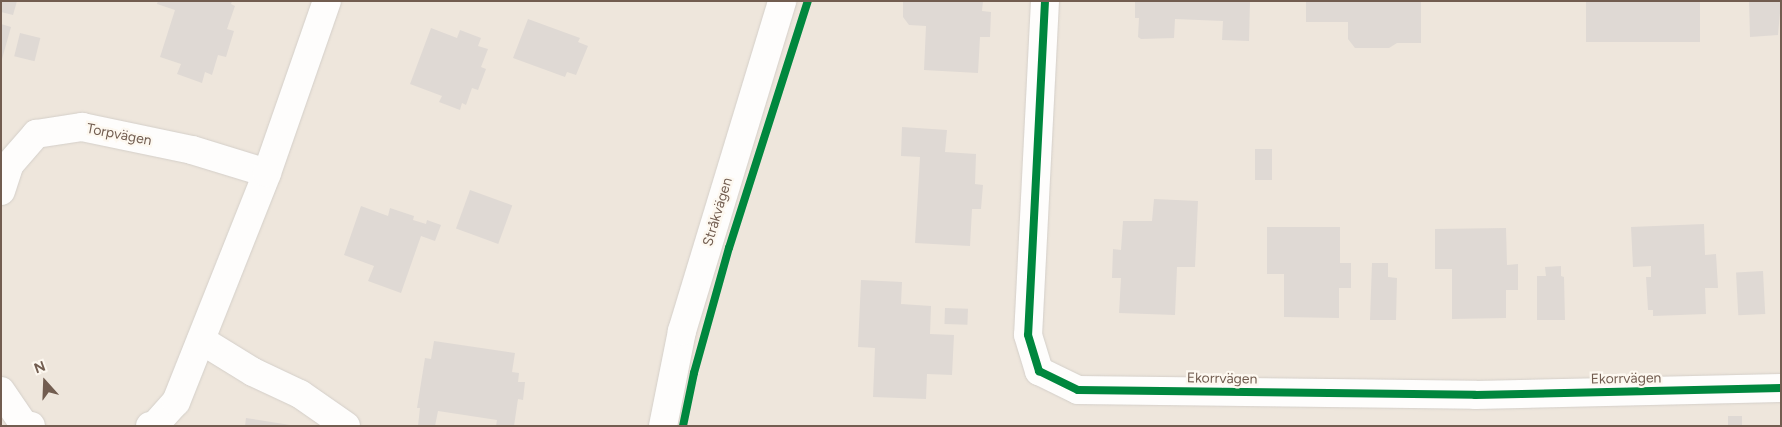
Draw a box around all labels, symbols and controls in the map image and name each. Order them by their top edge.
street label: Torpvägen [85,120,153,150]
street label: Stråkvägen [700,176,736,248]
north arrow [20,357,70,407]
text: N [32,358,48,377]
street label: Ekorrvägen [1187,370,1257,388]
street label: Ekorrvägen [1591,370,1661,388]

